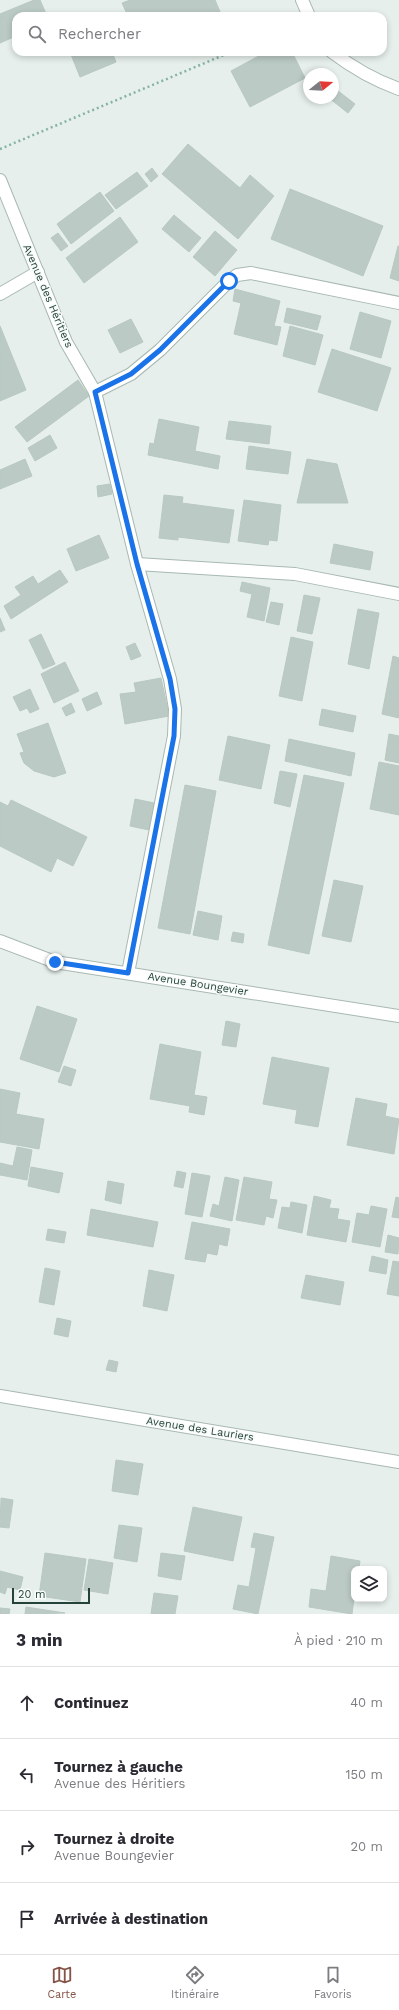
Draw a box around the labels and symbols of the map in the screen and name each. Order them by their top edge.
north arrow [303,68,339,104]
street label: Avenue des Héritiers [20,242,76,350]
route start [220,272,238,290]
route end [46,953,64,971]
street label: Avenue Boungevier [147,970,250,998]
street label: Avenue des Lauriers [145,1414,255,1444]
scale bar [12,1586,90,1605]

